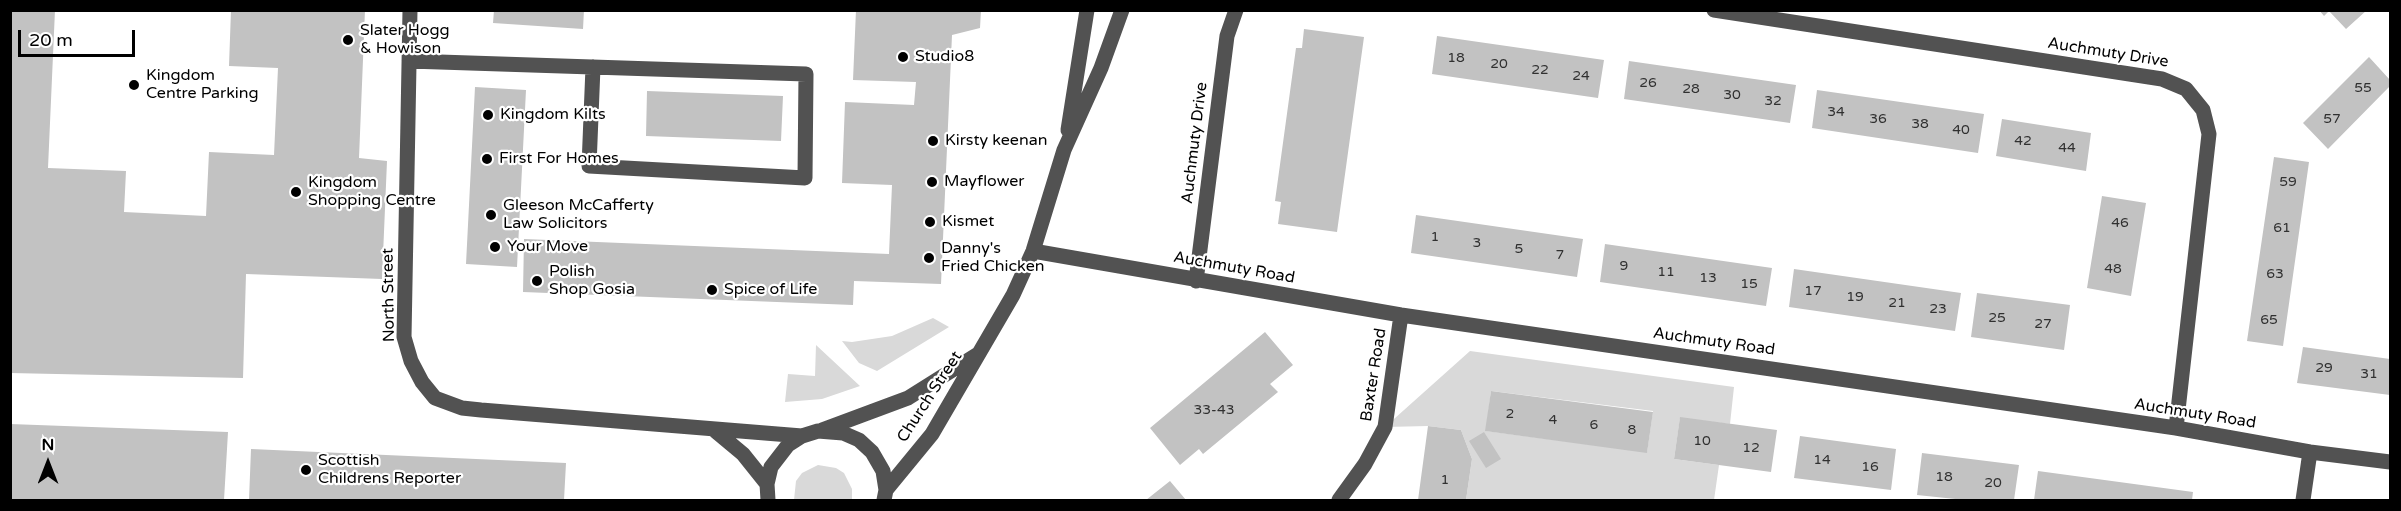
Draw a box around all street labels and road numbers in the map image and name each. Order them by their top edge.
street label: Auchmuty Drive [2046,34,2170,72]
street label: Auchmuty Drive [1178,81,1212,205]
street label: North Street [379,248,399,342]
street label: Auchmuty Road [1172,248,1296,288]
street label: Auchmuty Road [1652,324,1776,360]
street label: Baxter Road [1357,327,1391,423]
street label: Church Street [893,348,967,446]
street label: Auchmuty Road [2133,395,2257,433]

